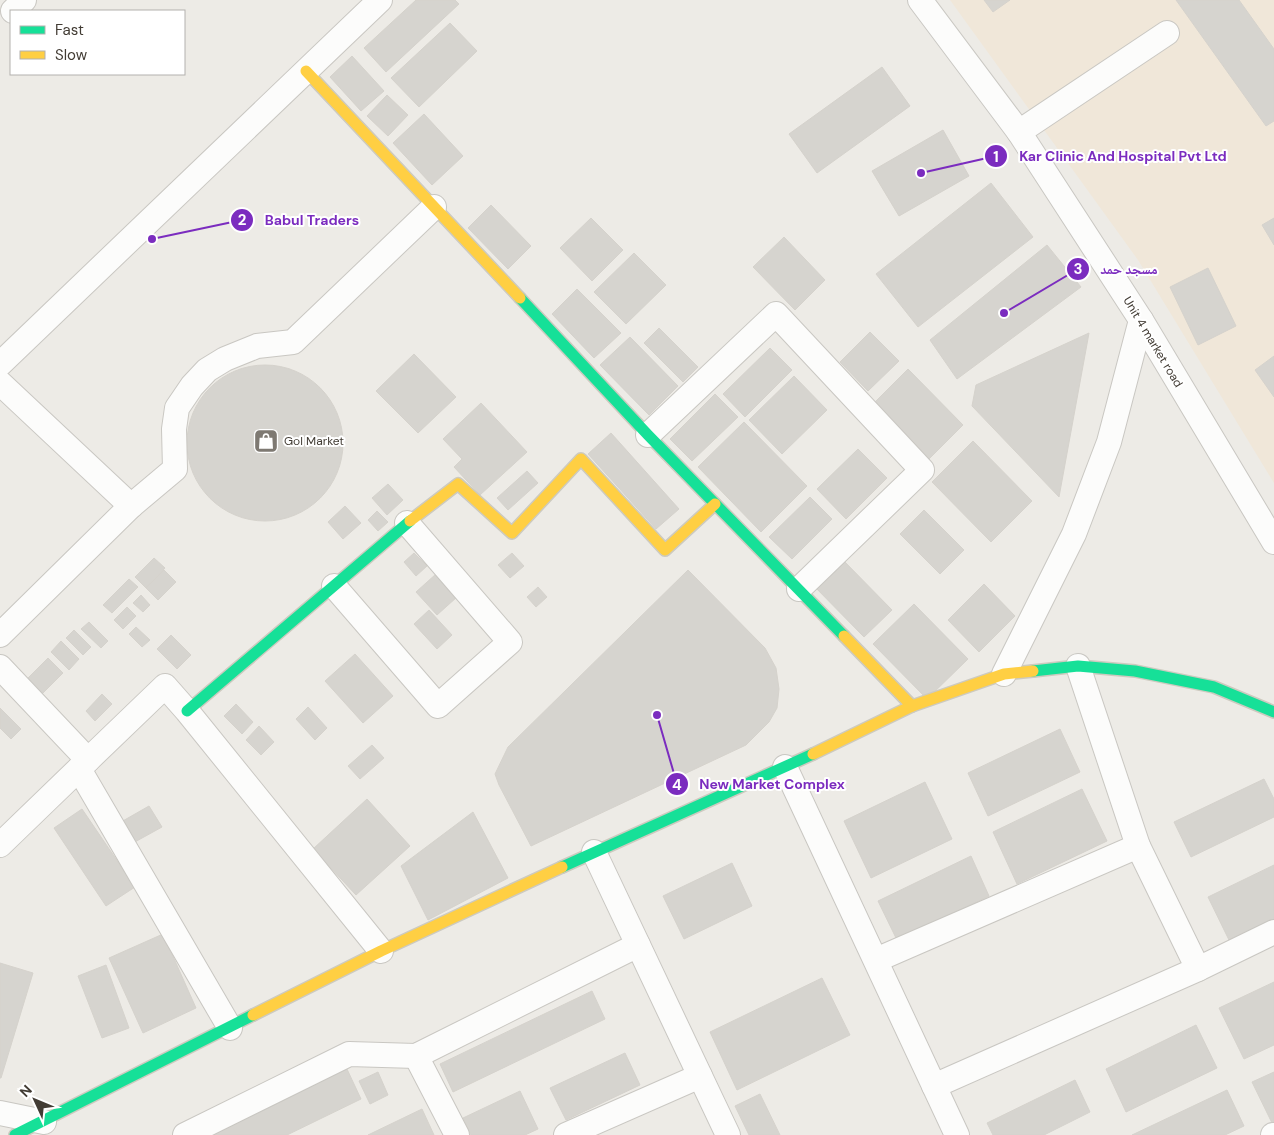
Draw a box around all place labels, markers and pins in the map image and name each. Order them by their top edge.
callout: Kar Clinic And Hospital Pvt Ltd [984,142,1236,171]
callout: Babul Traders [230,205,369,234]
callout: مسجد حمد [1066,255,1168,284]
shop icon: Gol Market [253,428,279,454]
place label: Gol Market [284,433,344,449]
callout: New Market Complex [665,770,855,799]

